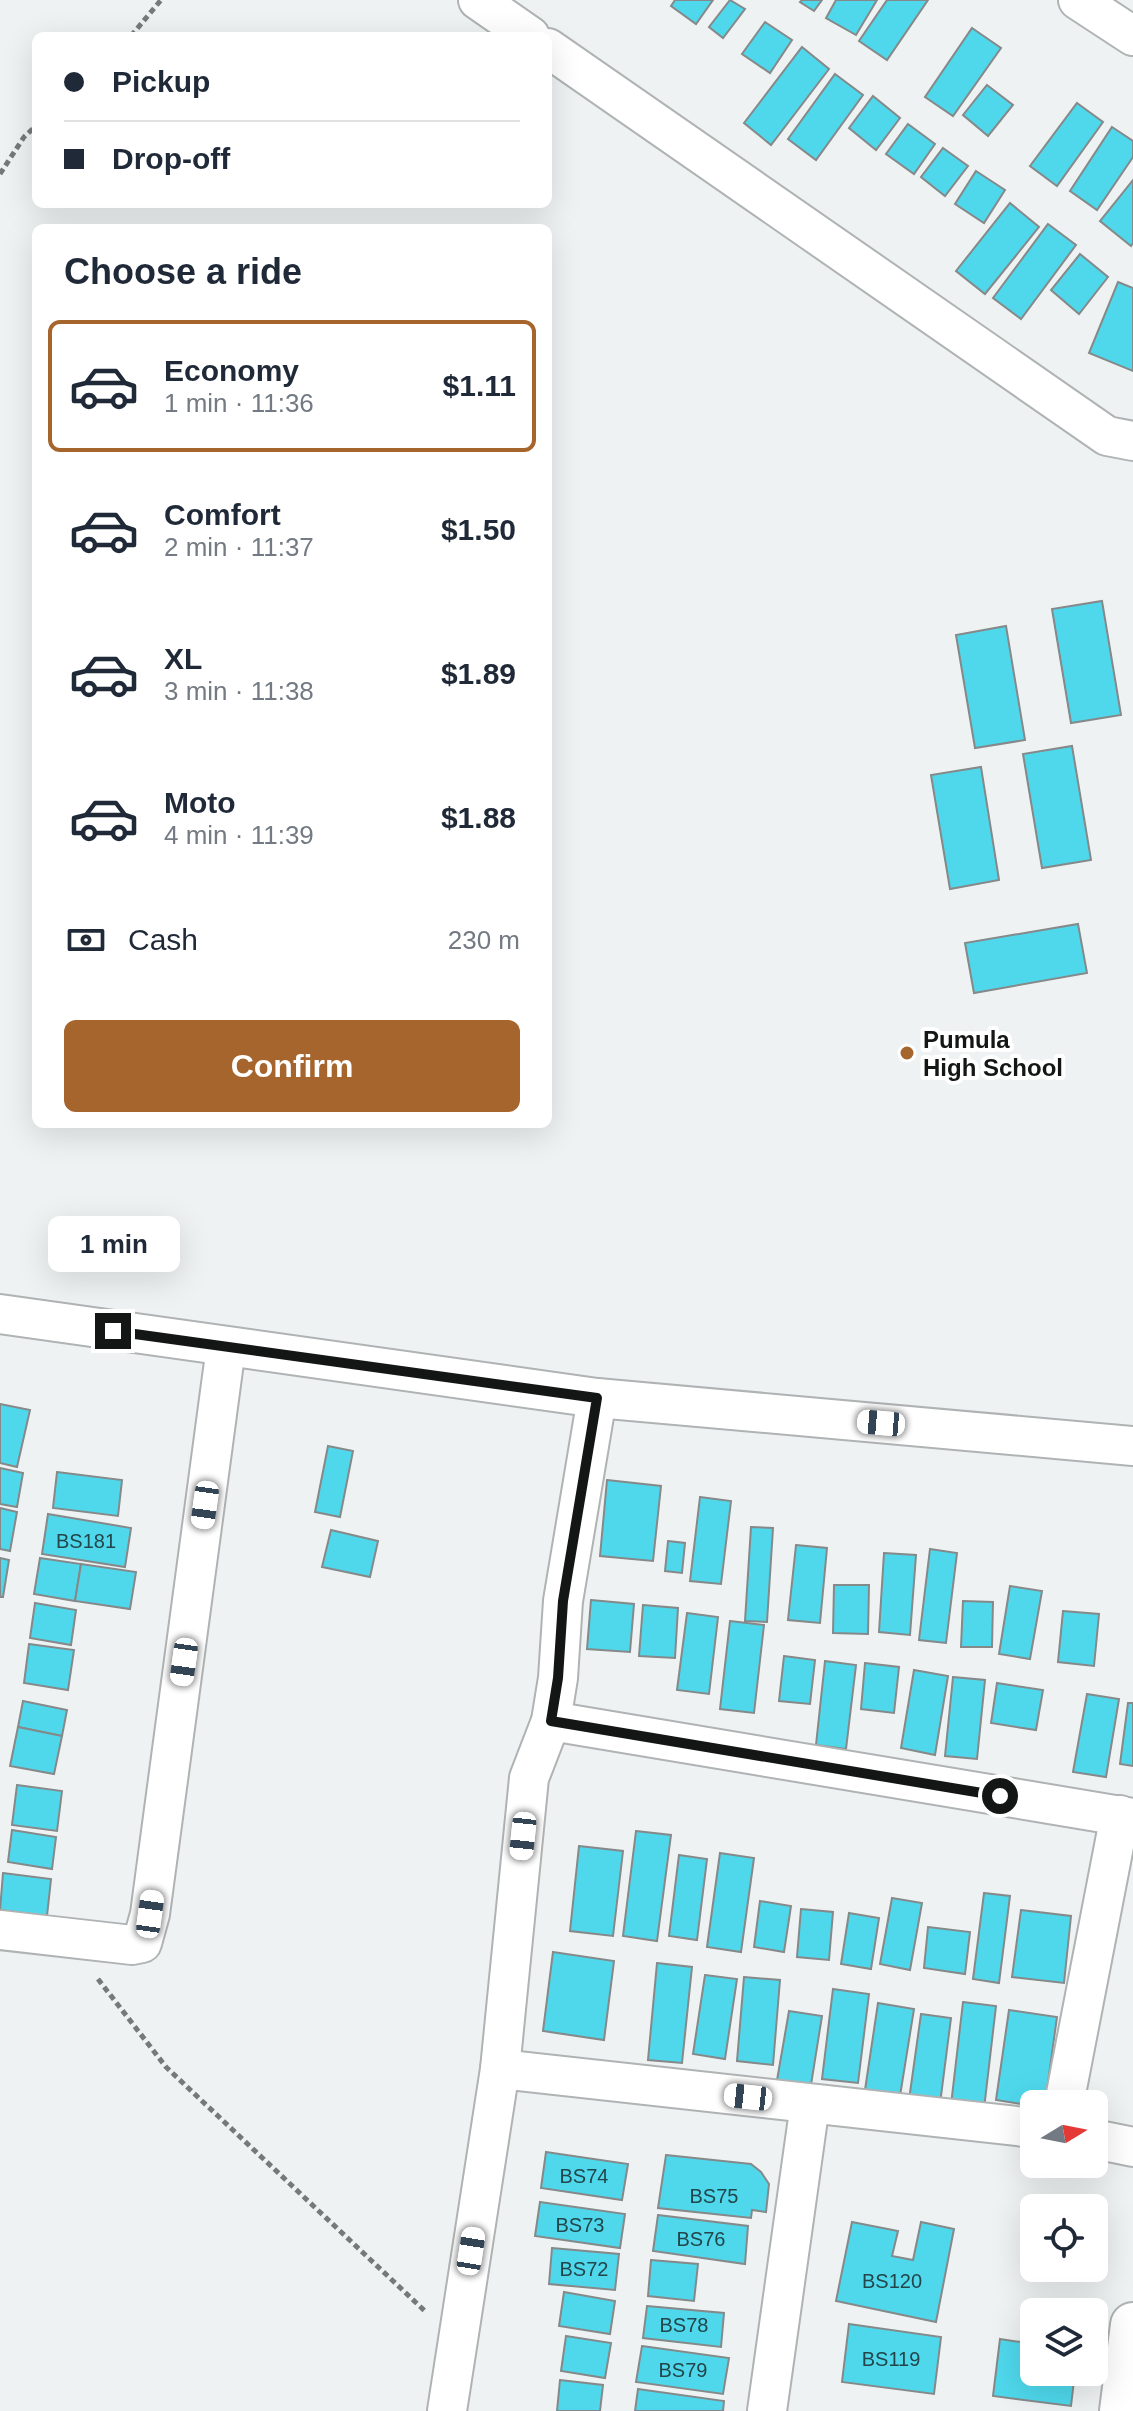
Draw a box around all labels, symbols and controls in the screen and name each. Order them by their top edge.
text: Pickup [112,65,210,98]
text: Drop-off [112,142,230,175]
text: Choose a ride [64,251,302,292]
icon: car [68,350,140,422]
text: Economy [164,354,299,387]
text: $1.11 [443,369,516,402]
text: 1 min · 11:36 [164,388,314,418]
icon: car [68,494,140,566]
text: Comfort [164,498,281,531]
text: $1.50 [441,513,516,546]
text: 2 min · 11:37 [164,532,314,562]
icon: car [68,638,140,710]
text: XL [164,642,202,675]
text: $1.89 [441,657,516,690]
text: 3 min · 11:38 [164,676,314,706]
icon: car [68,782,140,854]
text: Moto [164,786,236,819]
text: $1.88 [441,801,516,834]
text: 4 min · 11:39 [164,820,314,850]
icon: cash [64,918,108,962]
text: Cash [128,923,198,956]
text: 230 m [448,925,520,955]
button: Confirm [64,1020,520,1112]
place label: Pumula High School [923,1026,1063,1081]
marker: Pumula High School [898,1044,916,1062]
callout: 1 min [47,1215,179,1271]
text: 1 min [80,1229,148,1259]
route end [95,1313,131,1349]
car [856,1409,906,1437]
car [190,1480,220,1530]
house number: BS181 [56,1530,116,1552]
car [169,1637,199,1687]
route start [982,1778,1018,1814]
car [509,1811,537,1861]
car [135,1889,165,1939]
car [723,2083,773,2111]
north arrow [1020,2090,1108,2178]
map controls [1020,2090,1108,2386]
house number: BS74 [560,2165,608,2187]
house number: BS75 [690,2185,738,2207]
button: locate [1020,2194,1108,2282]
house number: BS73 [556,2214,604,2236]
car [455,2225,487,2277]
house number: BS76 [677,2228,725,2250]
house number: BS72 [560,2258,608,2280]
house number: BS120 [862,2270,922,2292]
button: layers [1020,2298,1108,2386]
house number: BS78 [660,2314,708,2336]
house number: BS119 [862,2348,920,2370]
house number: BS79 [659,2359,707,2381]

